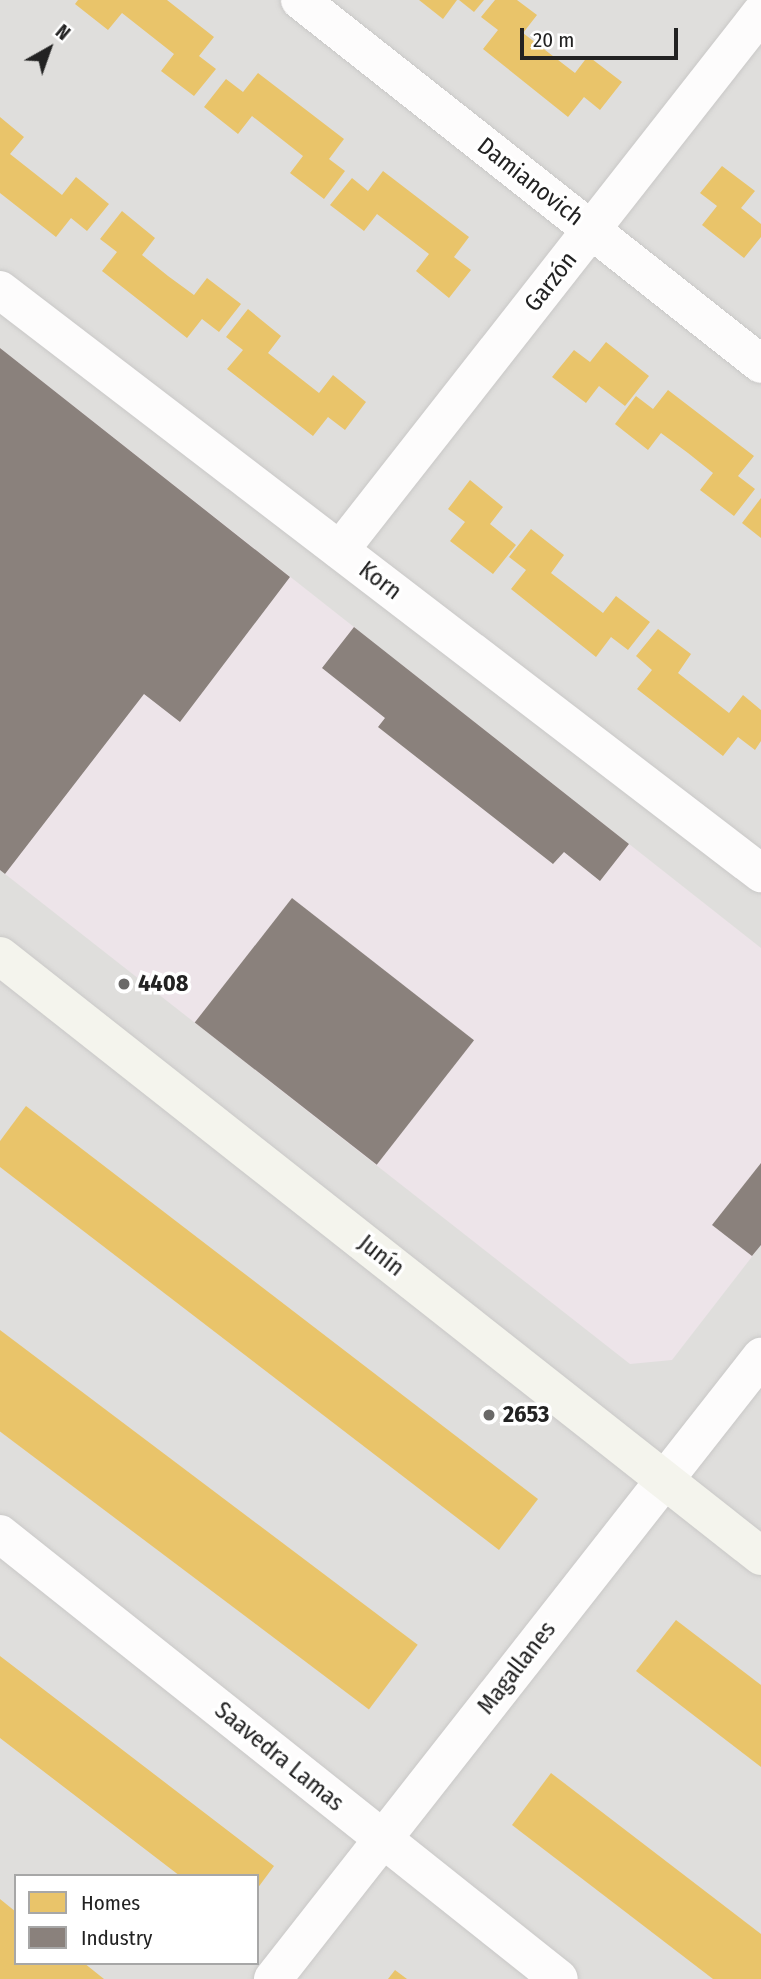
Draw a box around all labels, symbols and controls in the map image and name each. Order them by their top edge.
north arrow [14,14,84,84]
scale bar [523,14,680,58]
text: N [51,20,75,45]
text: 20 m [533,27,574,53]
street label: Damianovich [471,132,589,232]
street label: Garzón [519,246,583,318]
street label: Korn [353,556,407,606]
place label: 4408 [138,970,188,998]
marker: 4408 [116,976,132,992]
street label: Junín [352,1229,410,1283]
place label: 2653 [503,1401,549,1429]
marker: 2653 [481,1407,497,1423]
street label: Magallanes [472,1616,562,1720]
street label: Saavedra Lamas [209,1696,349,1818]
legend [14,1874,259,1965]
text: Homes [81,1890,140,1916]
text: Industry [81,1925,152,1951]

